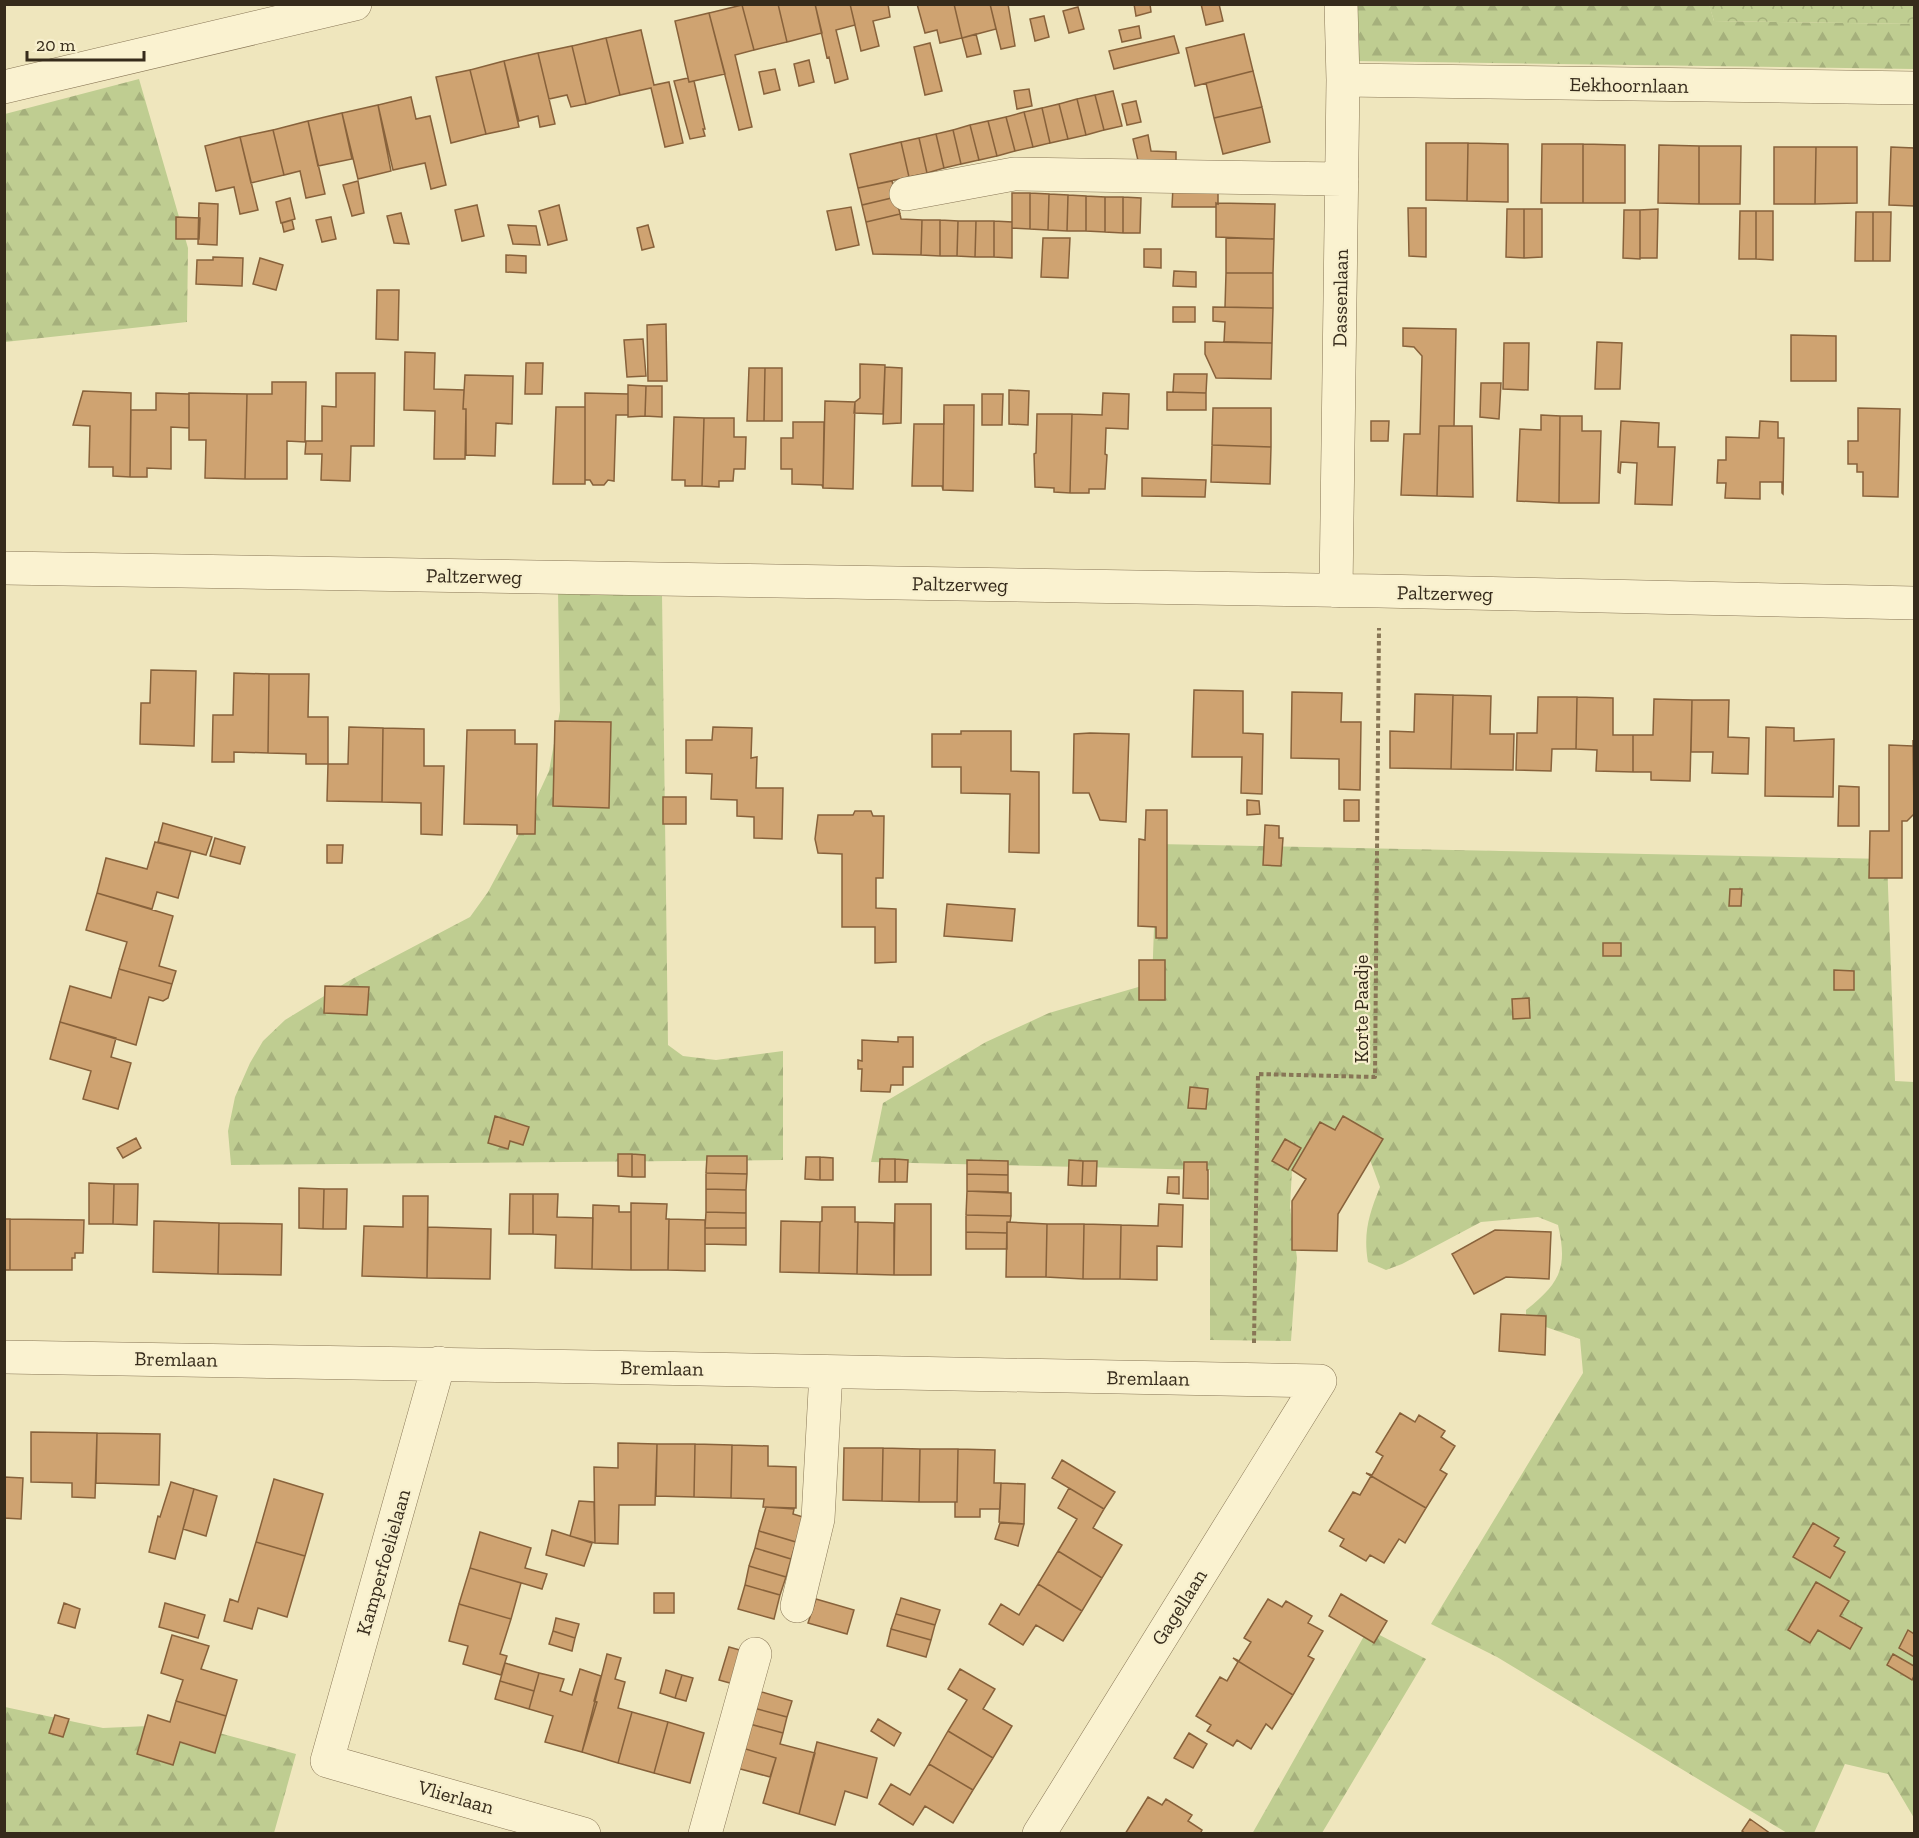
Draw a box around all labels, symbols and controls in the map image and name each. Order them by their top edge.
scale bar [27,24,144,62]
text: 20 m [36,34,76,56]
street label: Eekhoornlaan [1569,72,1689,98]
street label: Dassenlaan [1327,248,1353,347]
street label: Paltzerweg [426,563,522,589]
street label: Paltzerweg [912,571,1008,597]
street label: Paltzerweg [1397,580,1493,606]
street label: Korte Paadje [1349,955,1373,1063]
street label: Bremlaan [134,1346,218,1372]
street label: Bremlaan [620,1355,704,1381]
street label: Bremlaan [1106,1365,1190,1391]
street label: Kamperfoelielaan [351,1486,415,1638]
street label: Gagellaan [1146,1564,1212,1650]
street label: Vlierlaan [414,1774,497,1819]

